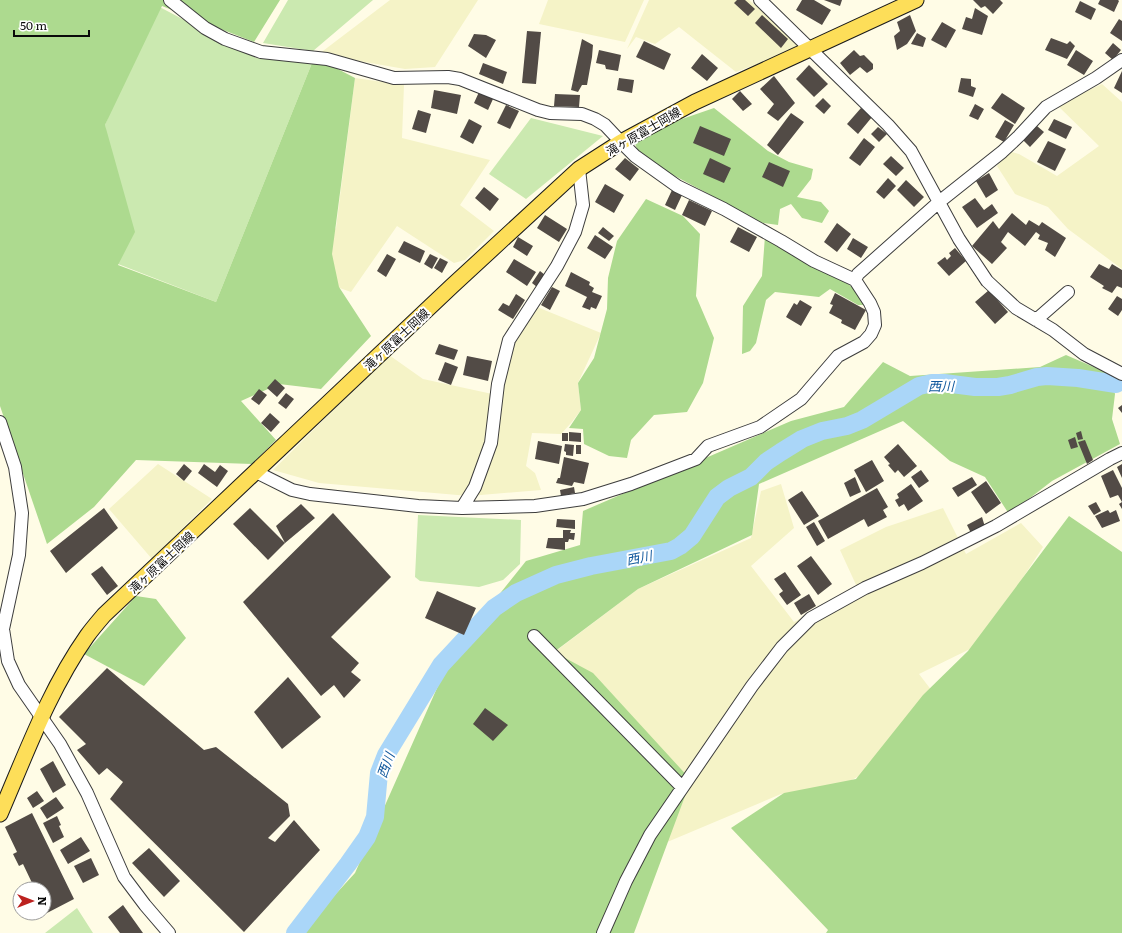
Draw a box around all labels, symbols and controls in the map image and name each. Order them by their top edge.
scale bar [14,12,89,38]
text: 50 m [20,16,47,34]
street label: 滝ヶ原富士岡線 [602,102,684,160]
street label: 滝ヶ原富士岡線 [359,304,433,374]
water label: 西川 [928,376,956,395]
street label: 滝ヶ原富士岡線 [124,527,198,597]
water label: 西川 [624,545,656,569]
water label: 西川 [372,748,399,780]
north arrow [12,881,52,921]
text: N [35,896,51,906]

